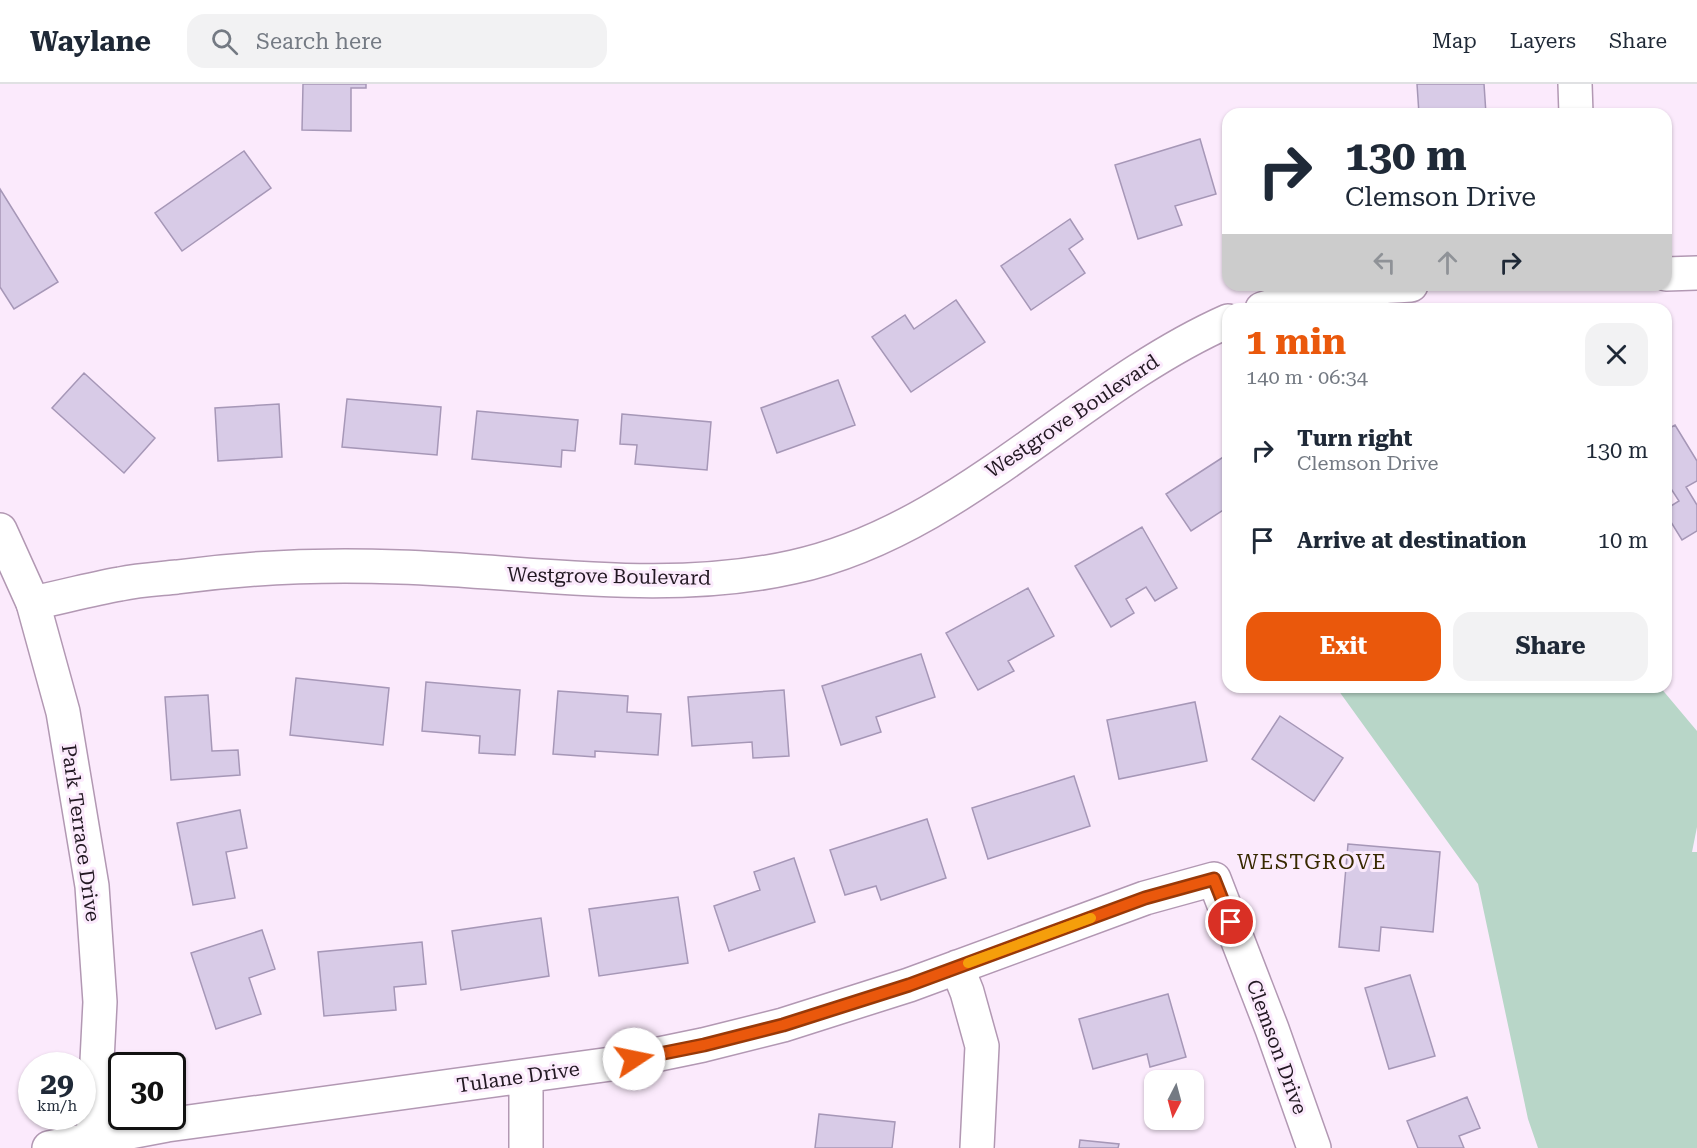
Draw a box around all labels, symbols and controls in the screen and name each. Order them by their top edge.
search box [187,14,607,68]
text: Waylane [30,25,151,58]
icon: search [208,25,241,58]
text: Search here [256,29,382,54]
text: Map [1432,29,1477,53]
text: Layers [1510,29,1576,53]
text: Share [1609,29,1667,53]
text: 130 m [1345,131,1467,180]
icon: right [1246,132,1324,210]
text: Clemson Drive [1345,181,1536,213]
icon: left [1368,246,1401,279]
icon: ahead [1431,246,1464,279]
icon: right [1494,246,1527,279]
text: 1 min [1246,321,1346,363]
button: close [1585,323,1648,386]
street label: Westgrove Boulevard [981,349,1163,483]
text: 140 m · 06:34 [1246,365,1368,389]
text: Turn right [1297,426,1412,451]
icon: right [1246,434,1279,467]
text: 130 m [1585,438,1648,463]
text: Clemson Drive [1297,451,1439,475]
icon: arrive [1246,524,1279,557]
text: Arrive at destination [1297,528,1526,553]
text: 10 m [1598,528,1648,553]
street label: Westgrove Boulevard [507,562,711,590]
button: Exit [1246,612,1441,681]
button: Share [1453,612,1648,681]
street label: Park Terrace Drive [57,743,105,923]
district label: WESTGROVE [1237,850,1387,874]
pin [1205,896,1256,947]
icon: arrive [1214,905,1247,938]
street label: Clemson Drive [1242,976,1312,1118]
position arrow [602,1027,666,1091]
speed limit sign: 30 [108,1052,186,1130]
street label: Tulane Drive [455,1056,581,1098]
text: 29 [40,1066,74,1101]
north arrow [1144,1070,1204,1130]
map controls [1144,1070,1204,1130]
text: km/h [37,1097,77,1115]

